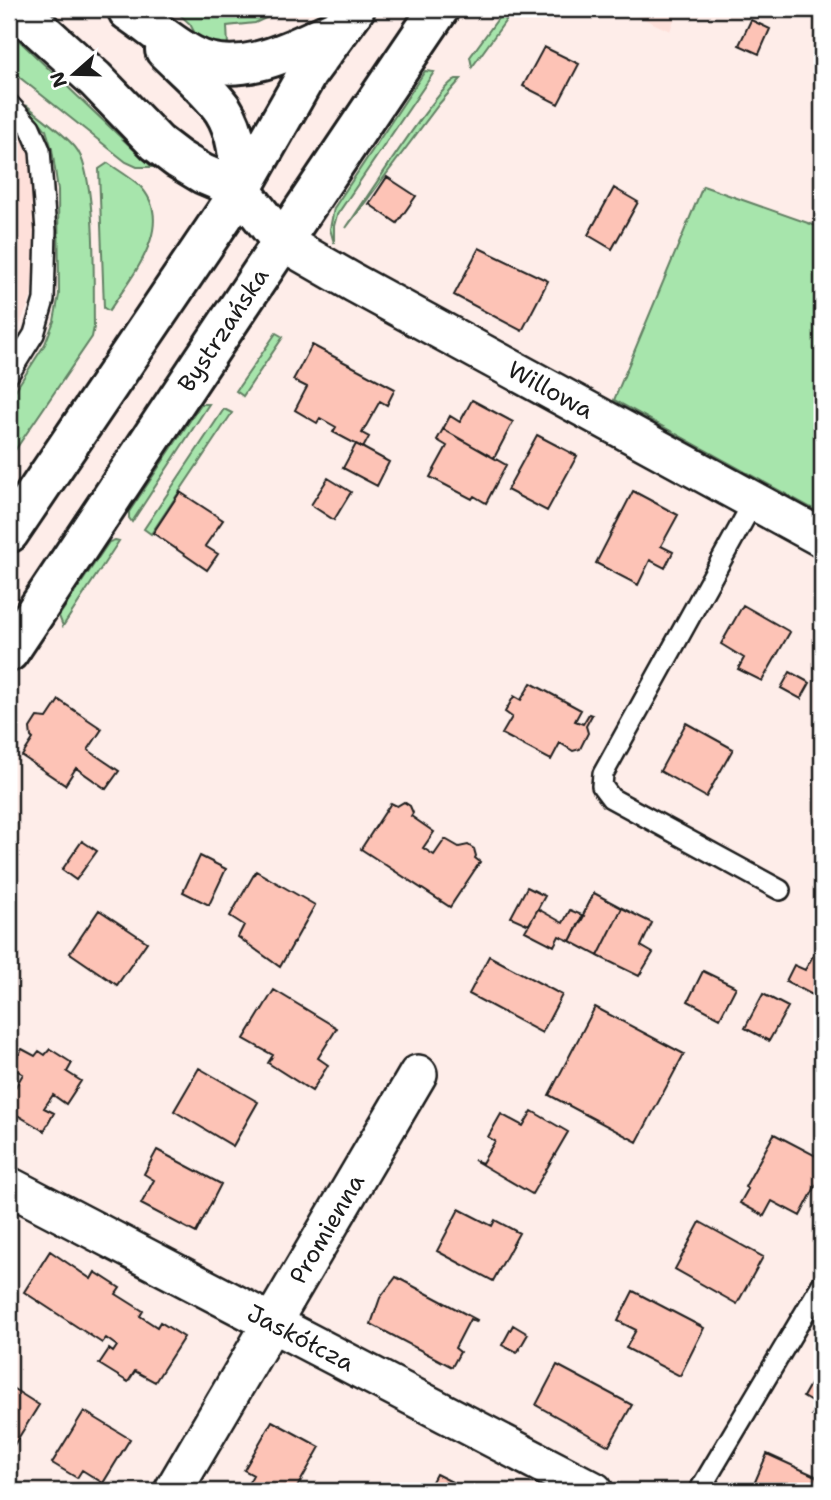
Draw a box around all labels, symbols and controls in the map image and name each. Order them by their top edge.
north arrow [38,38,108,108]
text: N [44,68,73,91]
street label: Bystrzańska [171,262,276,398]
street label: Willowa [502,354,599,426]
street label: Promienna [282,1168,372,1290]
street label: Jaskółcza [242,1297,360,1379]

